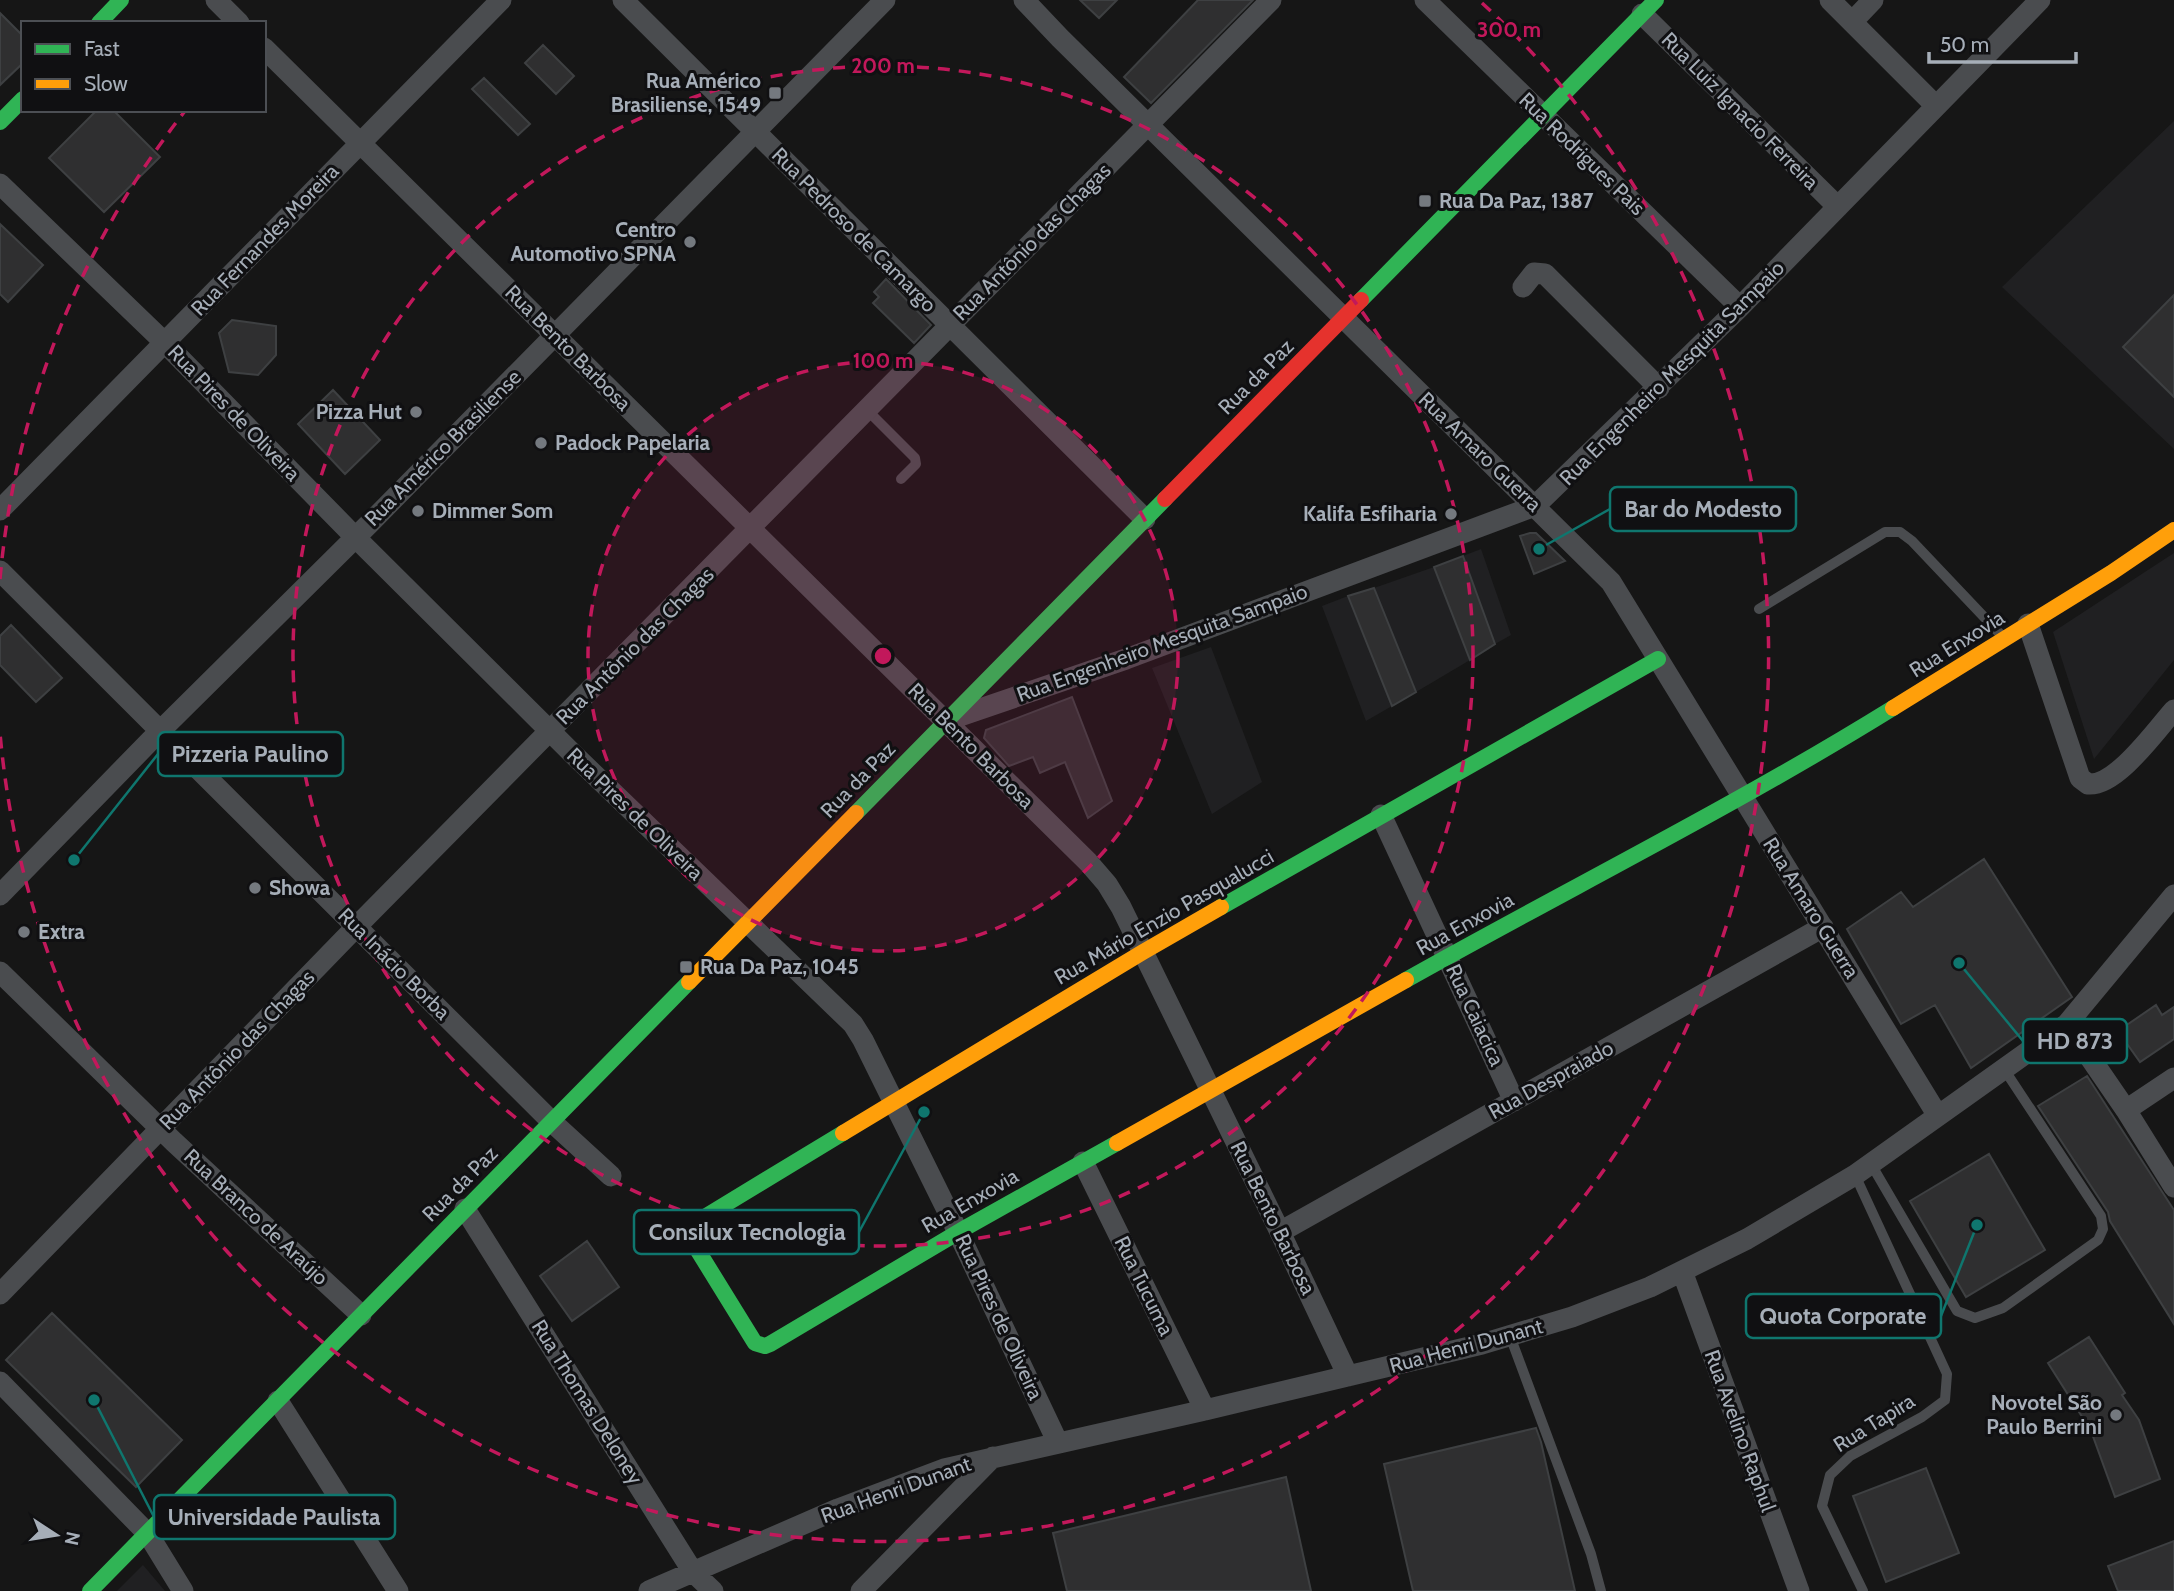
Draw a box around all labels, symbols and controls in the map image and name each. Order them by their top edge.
text: 300 m [1477,17,1541,42]
legend [21,21,266,112]
scale bar [1929,21,2076,65]
street label: Rua Luiz Ignacio Ferreira [1657,27,1824,194]
text: 50 m [1940,32,1989,57]
text: Fast [84,36,120,61]
text: 200 m [851,53,915,78]
place label: Rua Américo Brasiliense, 1549 [611,68,761,117]
text: Slow [84,71,128,96]
marker: Rua Américo Brasiliense, 1549 [767,85,783,101]
street label: Rua Rodrigues Pais [1514,87,1651,220]
street label: Rua Pedroso de Camargo [767,142,942,317]
street label: Rua Antônio das Chagas [948,157,1116,326]
street label: Rua Fernandes Moreira [186,158,344,321]
place label: Rua Da Paz, 1387 [1439,188,1594,213]
marker: Rua Da Paz, 1387 [1417,193,1433,209]
place label: Centro Automotivo SPNA [510,217,677,266]
marker: Centro Automotivo SPNA [682,234,698,250]
street label: Rua Engenheiro Mesquita Sampaio [1554,255,1789,490]
street label: Rua Bento Barbosa [500,280,636,416]
street label: Rua da Paz [1213,334,1299,420]
street label: Rua Pires de Oliveira [163,339,306,486]
text: 100 m [853,348,913,373]
street label: Rua Américo Brasiliense [359,364,526,531]
street label: Rua Amaro Guerra [1414,387,1547,517]
place label: Pizza Hut [316,399,402,424]
marker: Pizza Hut [408,404,424,420]
place label: Padock Papelaria [555,430,711,455]
marker: Padock Papelaria [533,435,549,451]
callout: Bar do Modesto [1610,487,1796,531]
text: Bar do Modesto [1624,495,1782,523]
place label: Dimmer Som [432,498,553,523]
place label: Kalifa Esfiharia [1303,501,1438,526]
marker: Dimmer Som [410,503,426,519]
marker: Kalifa Esfiharia [1443,506,1459,522]
street label: Rua Antônio das Chagas [551,561,719,730]
street label: Rua Engenheiro Mesquita Sampaio [1013,578,1311,707]
street label: Rua Enxovia [1905,605,2009,683]
centre of rings [871,644,895,668]
street label: Rua Bento Barbosa [903,678,1039,814]
callout: Pizzeria Paulino [158,732,343,776]
street label: Rua da Paz [815,736,900,823]
text: Pizzeria Paulino [171,740,329,768]
street label: Rua Pires de Oliveira [562,742,709,885]
street label: Rua Amaro Guerra [1758,833,1865,983]
street label: Rua Mário Enzio Pasqualucci [1050,843,1278,990]
place label: Showa [269,875,331,900]
marker: Showa [247,880,263,896]
street label: Rua Enxovia [1412,887,1518,960]
street label: Rua Inácio Borba [333,903,455,1025]
place label: Extra [38,919,85,944]
marker: Extra [16,924,32,940]
place label: Rua Da Paz, 1045 [700,954,859,979]
marker: Rua Da Paz, 1045 [678,959,694,975]
street label: Rua Caiacica [1441,960,1510,1070]
street label: Rua Antônio das Chagas [154,964,320,1135]
callout: HD 873 [2023,1019,2127,1063]
text: HD 873 [2037,1027,2113,1055]
street label: Rua Despraiado [1484,1035,1618,1124]
street label: Rua Bento Barbosa [1225,1137,1321,1299]
street label: Rua da Paz [417,1141,503,1227]
street label: Rua Branco de Araújo [178,1143,334,1291]
street label: Rua Enxovia [917,1163,1022,1238]
callout: Consilux Tecnologia [634,1210,859,1254]
text: Consilux Tecnologia [648,1218,846,1246]
street label: Rua Pires de Oliveira [950,1230,1049,1403]
street label: Rua Tucuma [1110,1232,1179,1340]
callout: Quota Corporate [1746,1294,1941,1338]
text: Quota Corporate [1760,1302,1927,1330]
street label: Rua Henri Dunant [1386,1313,1545,1378]
street label: Rua Thomas Deloney [527,1315,648,1489]
street label: Rua Avelino Raphul [1700,1346,1781,1515]
street label: Rua Tapira [1829,1388,1919,1457]
place label: Novotel São Paulo Berrini [1986,1390,2102,1439]
marker: Novotel São Paulo Berrini [2108,1407,2124,1423]
street label: Rua Henri Dunant [817,1451,974,1528]
callout: Universidade Paulista [154,1495,395,1539]
north arrow [21,1500,91,1570]
text: Universidade Paulista [167,1503,381,1531]
text: N [59,1529,85,1547]

